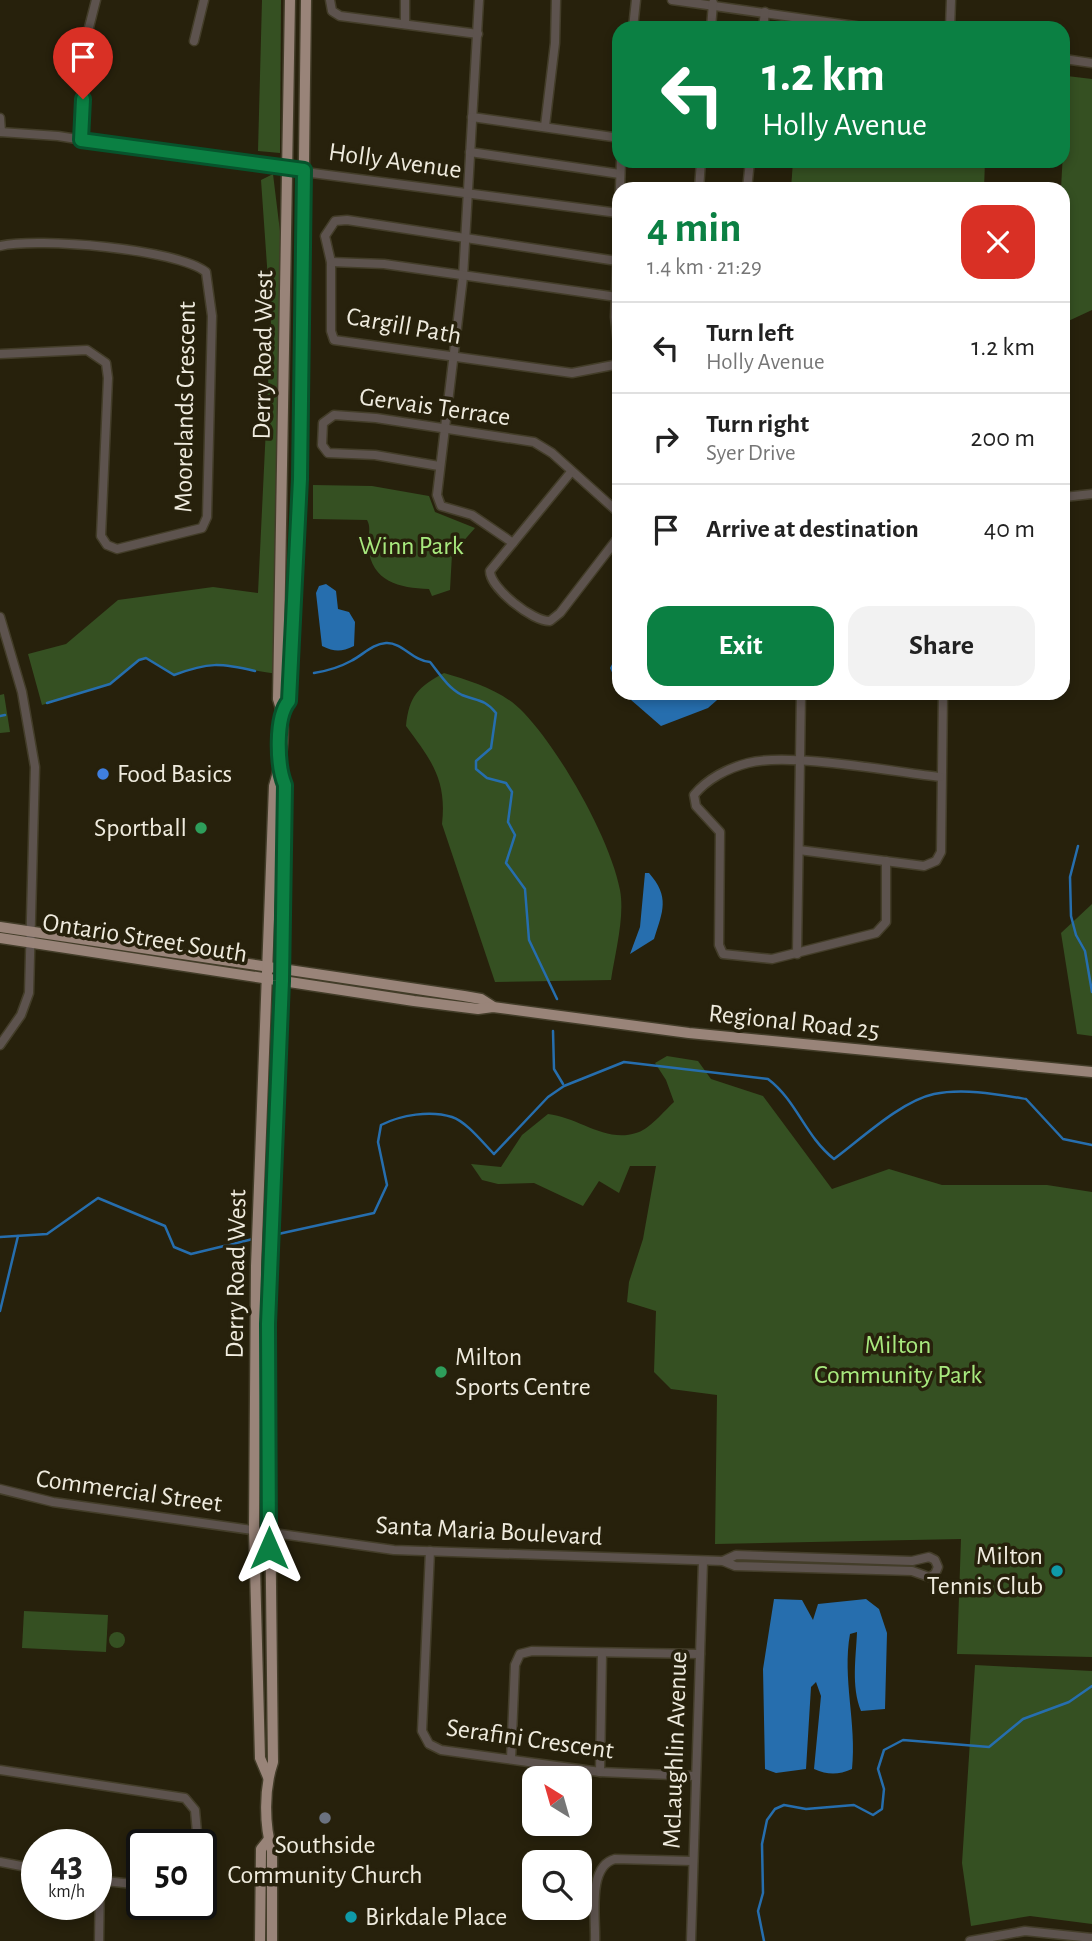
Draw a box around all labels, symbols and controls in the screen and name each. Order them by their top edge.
pin [53,27,113,99]
icon: arrive [64,38,102,76]
icon: left [647,49,738,140]
text: 1.2 km [762,51,885,100]
text: Holly Avenue [762,109,927,141]
street label: Holly Avenue [327,139,463,183]
button: close [961,205,1035,279]
text: 4 min [647,207,742,249]
text: 1.4 km · 21:29 [647,256,762,279]
street label: Derry Road West [249,270,277,440]
street label: Moorelands Crescent [170,301,200,513]
street label: Cargill Path [344,303,464,349]
text: Turn left [706,320,794,346]
icon: left [647,329,685,367]
text: 1.2 km [971,334,1035,360]
text: Holly Avenue [706,351,825,374]
street label: Gervais Terrace [358,384,512,430]
text: Turn right [706,411,809,437]
icon: right [647,420,685,458]
text: 200 m [971,425,1035,451]
text: Syer Drive [706,442,796,465]
icon: arrive [647,511,685,549]
text: Arrive at destination [706,516,919,542]
text: 40 m [984,516,1035,542]
park label: Winn Park [358,533,464,559]
button: Exit [647,606,834,686]
button: Share [848,606,1035,686]
place label: Food Basics [117,761,232,787]
marker: Food Basics [95,766,111,782]
place label: Sportball [94,815,187,841]
marker: Sportball [193,820,209,836]
street label: Ontario Street South [41,909,249,967]
street label: Regional Road 25 [707,1000,881,1044]
street label: Derry Road West [222,1189,250,1359]
park label: Milton Community Park [814,1332,982,1388]
place label: Milton Sports Centre [455,1344,591,1400]
marker: Milton Sports Centre [433,1364,449,1380]
street label: Commercial Street [34,1465,224,1517]
position arrow [232,1511,306,1585]
street label: Santa Maria Boulevard [375,1512,603,1550]
place label: Milton Tennis Club [927,1543,1043,1599]
marker: Milton Tennis Club [1049,1563,1065,1579]
street label: McLaughlin Avenue [659,1651,691,1849]
street label: Serafini Crescent [445,1714,615,1764]
north arrow [522,1766,592,1836]
map controls [522,1766,592,1920]
marker: Southside Community Church [317,1810,333,1826]
speed limit sign: 50 [126,1829,217,1920]
place label: Southside Community Church [227,1832,423,1888]
text: 43 [50,1848,83,1883]
button: search [522,1850,592,1920]
text: km/h [48,1883,85,1901]
place label: Birkdale Place [365,1904,507,1930]
marker: Birkdale Place [343,1909,359,1925]

